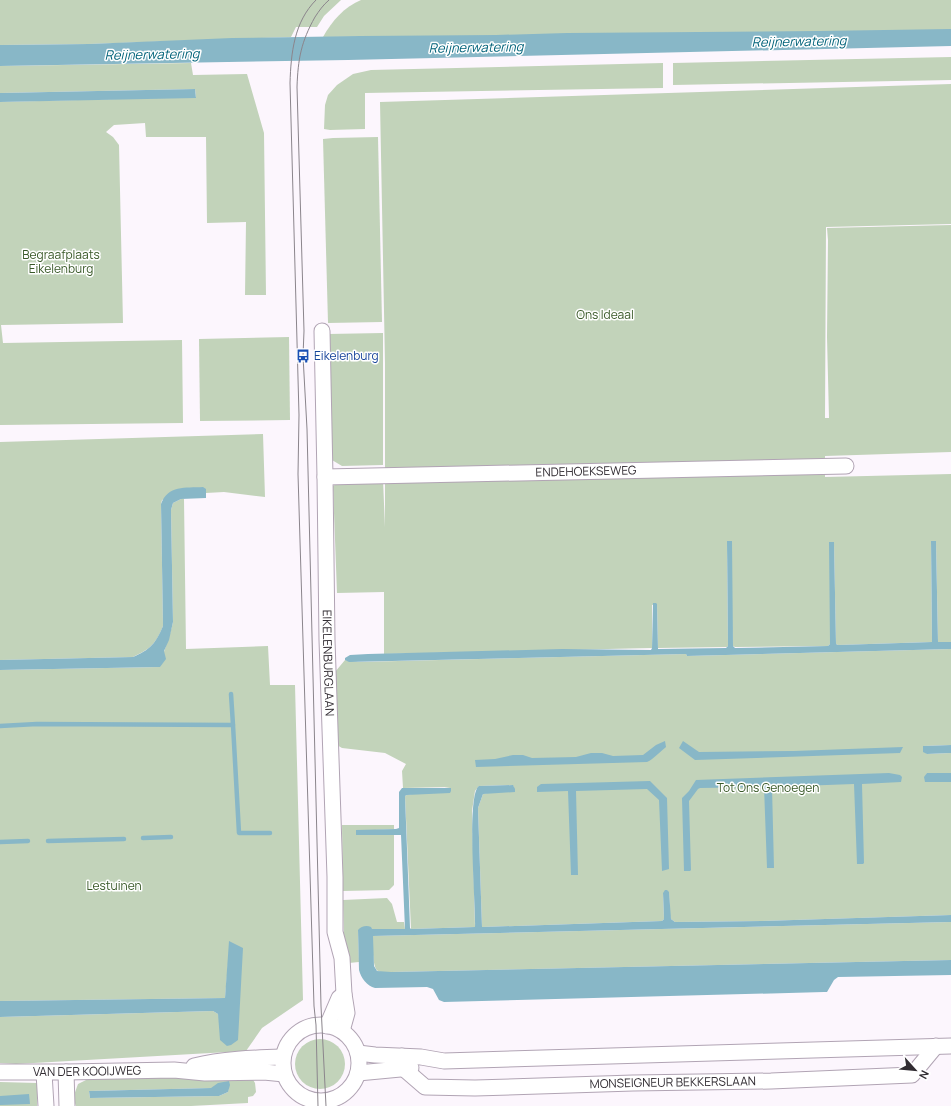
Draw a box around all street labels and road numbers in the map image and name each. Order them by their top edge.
street label: ENDEHOEKSEWEG [535,461,637,481]
street label: EIKELENBURGLAAN [319,610,339,717]
street label: VAN DER KOOIJWEG [33,1062,142,1080]
street label: MONSEIGNEUR BEKKERSLAAN [589,1072,756,1092]

